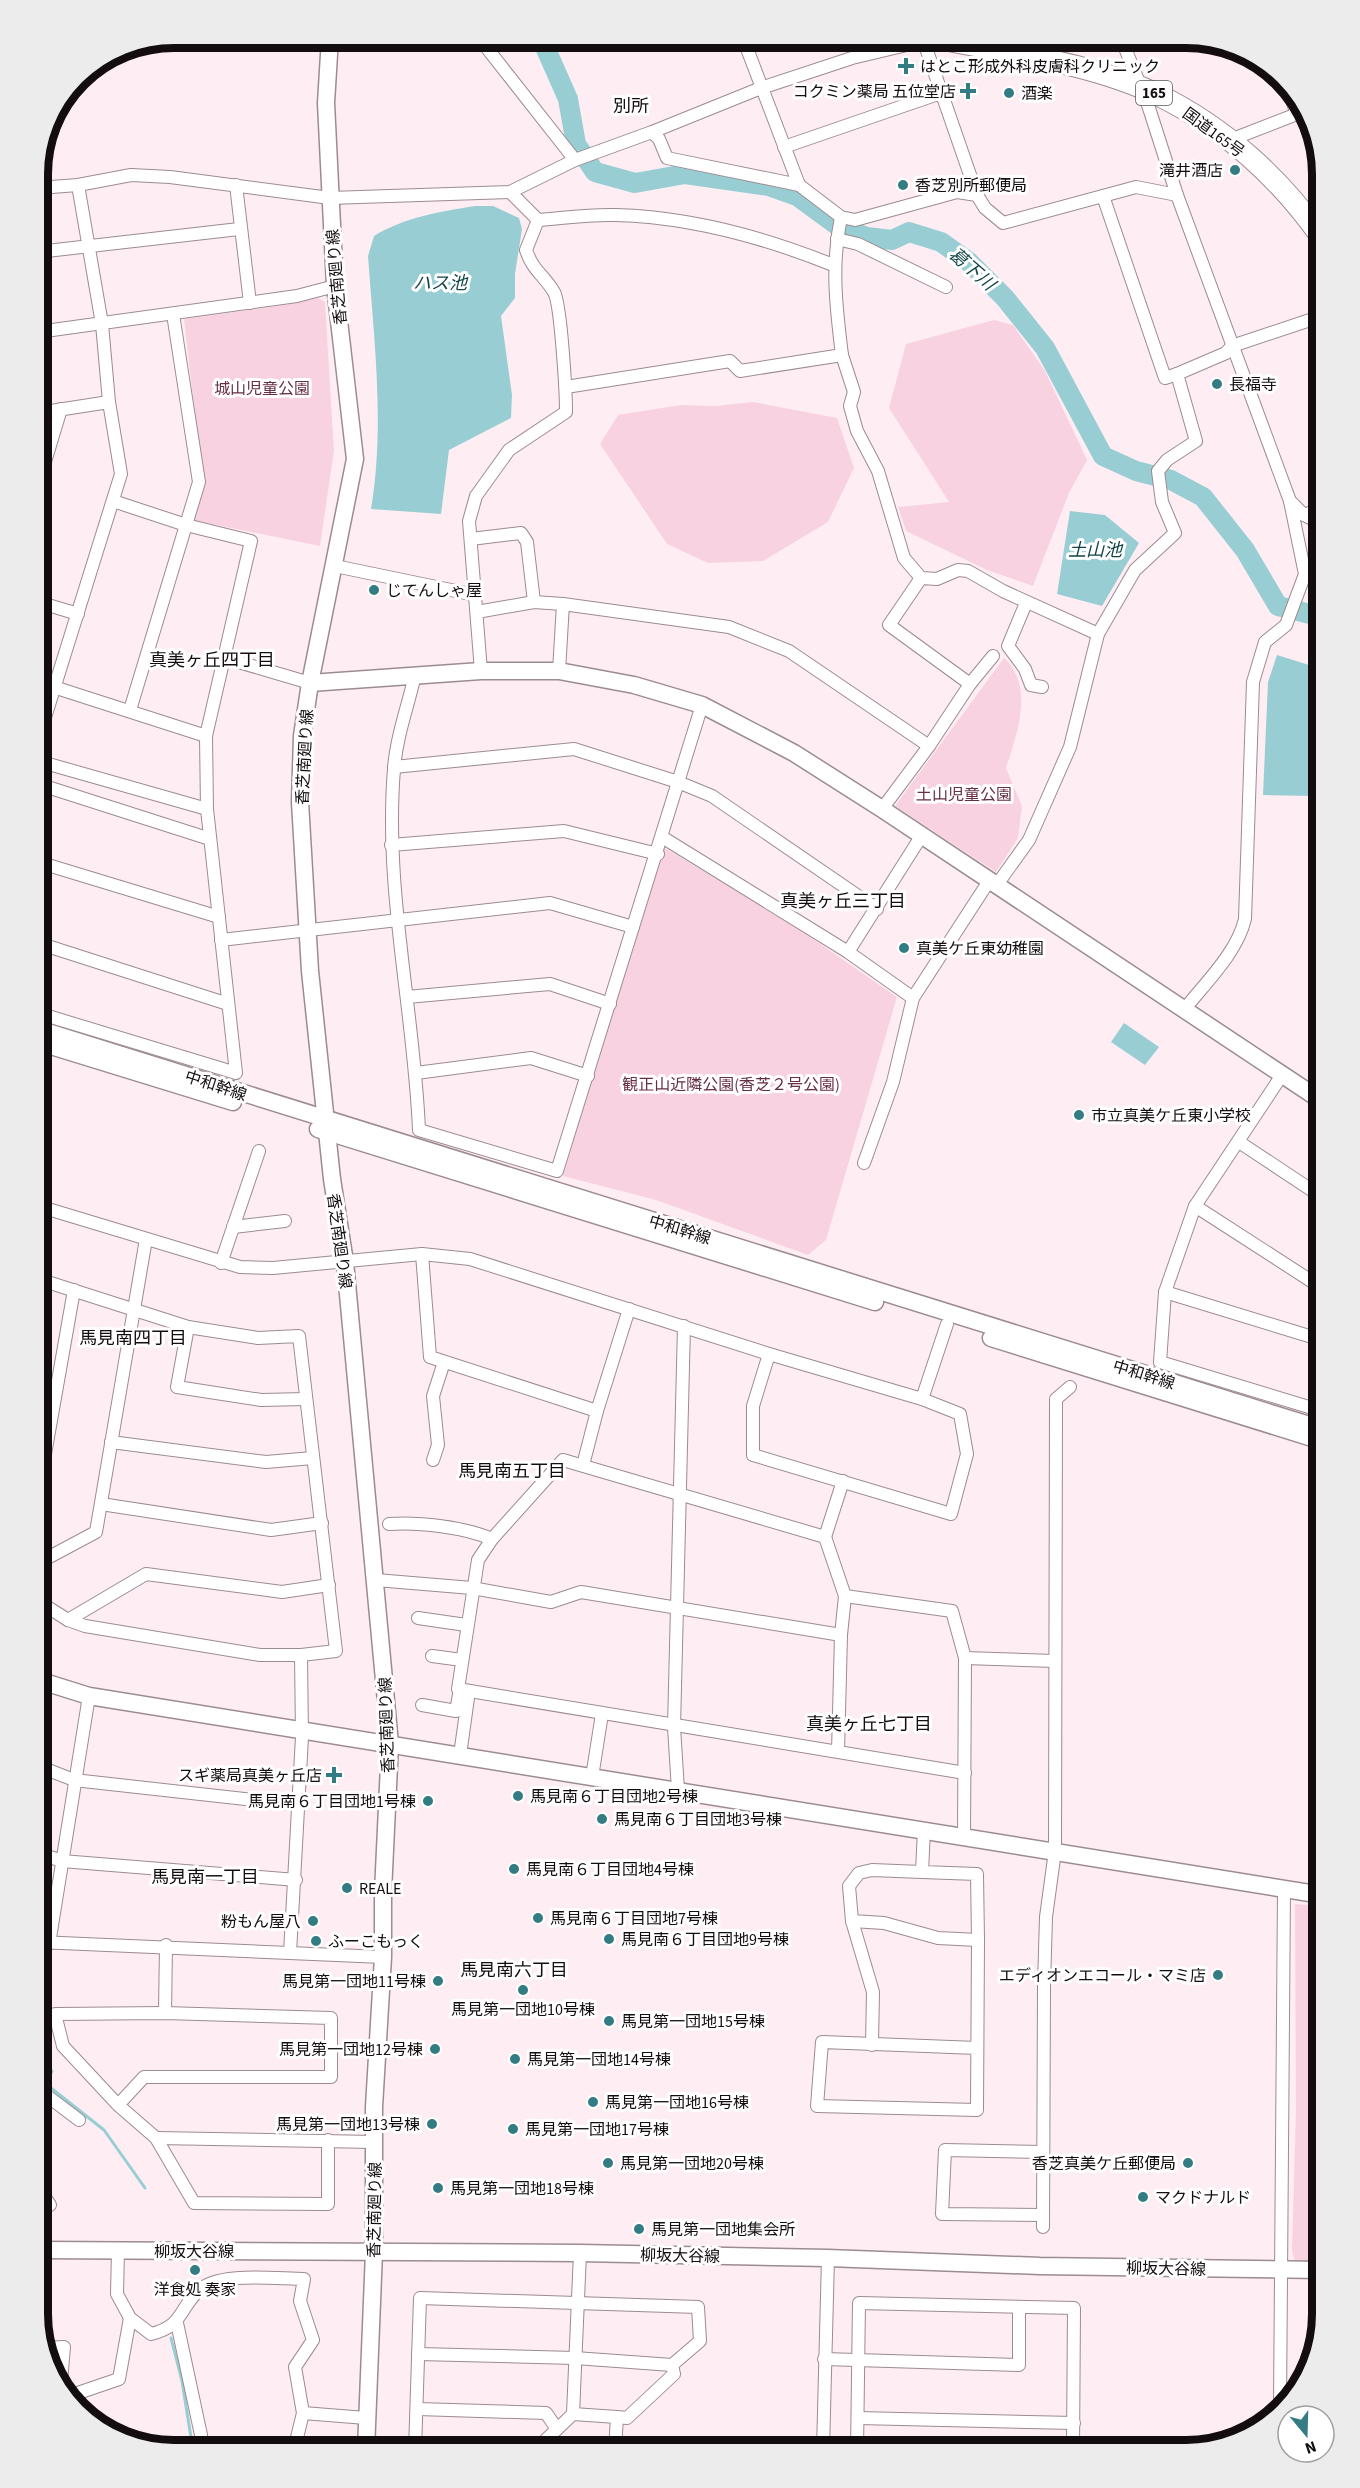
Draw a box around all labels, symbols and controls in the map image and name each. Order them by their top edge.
place label: はとこ形成外科皮膚科クリニック [920,56,1160,78]
marker: はとこ形成外科皮膚科クリニック [897,57,915,75]
place label: コクミン薬局 五位堂店 [793,81,956,103]
road number: 165 [1136,81,1172,105]
place label: 酒楽 [1021,83,1053,105]
marker: コクミン薬局 五位堂店 [961,84,975,98]
marker: 酒楽 [1002,86,1016,100]
district label: 別所 [613,94,649,119]
street label: 国道165号 [1178,103,1249,163]
place label: 滝井酒店 [1159,160,1223,182]
marker: 滝井酒店 [1228,163,1242,177]
place label: 香芝別所郵便局 [915,175,1027,197]
marker: 香芝別所郵便局 [896,178,910,192]
street label: 香芝南廻り線 [322,228,352,326]
water label: 葛下川 [943,242,1002,298]
water label: ハス池 [413,271,469,296]
place label: 長福寺 [1229,374,1277,396]
marker: 長福寺 [1210,377,1224,391]
park label: 城山児童公園 [214,378,310,400]
water label: 土山池 [1068,538,1124,563]
place label: じてんしゃ屋 [386,580,482,602]
marker: じてんしゃ屋 [367,583,381,597]
district label: 真美ヶ丘四丁目 [149,648,275,673]
street label: 香芝南廻り線 [292,709,318,806]
park label: 土山児童公園 [916,784,1012,806]
district label: 真美ヶ丘三丁目 [780,889,906,914]
place label: 真美ケ丘東幼稚園 [916,938,1044,960]
marker: 真美ケ丘東幼稚園 [897,941,911,955]
street label: 中和幹線 [182,1066,250,1106]
park label: 観正山近隣公園(香芝２号公園) [622,1074,840,1096]
place label: 市立真美ケ丘東小学校 [1091,1105,1251,1127]
marker: 市立真美ケ丘東小学校 [1072,1108,1086,1122]
street label: 香芝南廻り線 [321,1192,357,1290]
street label: 中和幹線 [646,1210,714,1250]
district label: 馬見南四丁目 [79,1326,187,1351]
street label: 中和幹線 [1110,1355,1178,1395]
district label: 馬見南五丁目 [458,1459,566,1484]
street label: 香芝南廻り線 [374,1677,400,1773]
district label: 真美ヶ丘七丁目 [806,1712,932,1737]
place label: スギ薬局真美ヶ丘店 [178,1765,322,1787]
marker: スギ薬局真美ヶ丘店 [327,1768,341,1782]
place label: 馬見南６丁目団地2号棟 [530,1786,698,1808]
marker: 馬見南６丁目団地2号棟 [511,1789,525,1803]
place label: 馬見南６丁目団地1号棟 [248,1791,416,1813]
marker: 馬見南６丁目団地1号棟 [421,1794,435,1808]
place label: 馬見南６丁目団地3号棟 [614,1809,782,1831]
marker: 馬見南６丁目団地3号棟 [595,1812,609,1826]
place label: 馬見南６丁目団地4号棟 [526,1859,694,1881]
marker: 馬見南６丁目団地4号棟 [507,1862,521,1876]
district label: 馬見南一丁目 [151,1865,259,1890]
place label: REALE [359,1878,401,1900]
marker: REALE [340,1881,354,1895]
place label: 馬見南６丁目団地7号棟 [550,1908,718,1930]
place label: 粉もん屋八 [221,1911,301,1933]
marker: 馬見南６丁目団地7号棟 [531,1911,545,1925]
marker: 粉もん屋八 [306,1914,320,1928]
place label: 馬見南６丁目団地9号棟 [621,1929,789,1951]
place label: ふーこもっく [328,1931,424,1953]
marker: 馬見南６丁目団地9号棟 [602,1932,616,1946]
marker: ふーこもっく [309,1934,323,1948]
district label: 馬見南六丁目 [460,1958,568,1983]
place label: エディオンエコール・マミ店 [999,1965,1206,1987]
marker: エディオンエコール・マミ店 [1211,1968,1225,1982]
place label: 馬見第一団地11号棟 [282,1971,426,1993]
marker: 馬見第一団地11号棟 [431,1974,445,1988]
marker: 馬見第一団地10号棟 [516,1983,530,1997]
place label: 馬見第一団地10号棟 [451,1999,595,2021]
place label: 馬見第一団地15号棟 [621,2011,765,2033]
marker: 馬見第一団地15号棟 [602,2014,616,2028]
place label: 馬見第一団地12号棟 [279,2039,423,2061]
marker: 馬見第一団地12号棟 [428,2042,442,2056]
place label: 馬見第一団地14号棟 [527,2049,671,2071]
marker: 馬見第一団地14号棟 [508,2052,522,2066]
place label: 馬見第一団地16号棟 [605,2092,749,2114]
marker: 馬見第一団地16号棟 [586,2095,600,2109]
place label: 馬見第一団地13号棟 [276,2114,420,2136]
marker: 馬見第一団地13号棟 [425,2117,439,2131]
place label: 馬見第一団地17号棟 [525,2119,669,2141]
marker: 馬見第一団地17号棟 [506,2122,520,2136]
place label: 馬見第一団地20号棟 [620,2153,764,2175]
place label: 香芝真美ケ丘郵便局 [1032,2153,1176,2175]
marker: 馬見第一団地20号棟 [601,2156,615,2170]
marker: 香芝真美ケ丘郵便局 [1181,2156,1195,2170]
street label: 香芝南廻り線 [363,2162,387,2258]
place label: 馬見第一団地18号棟 [450,2178,594,2200]
marker: 馬見第一団地18号棟 [431,2181,445,2195]
place label: マクドナルド [1155,2187,1251,2209]
marker: マクドナルド [1136,2190,1150,2204]
place label: 馬見第一団地集会所 [651,2219,795,2241]
marker: 馬見第一団地集会所 [632,2222,646,2236]
street label: 柳坂大谷線 [154,2241,234,2263]
street label: 柳坂大谷線 [640,2244,720,2268]
street label: 柳坂大谷線 [1126,2257,1206,2281]
marker: 洋食処 奏家 [188,2263,202,2277]
place label: 洋食処 奏家 [153,2279,237,2301]
north arrow [1276,2404,1336,2464]
text: N [1302,2435,1319,2459]

